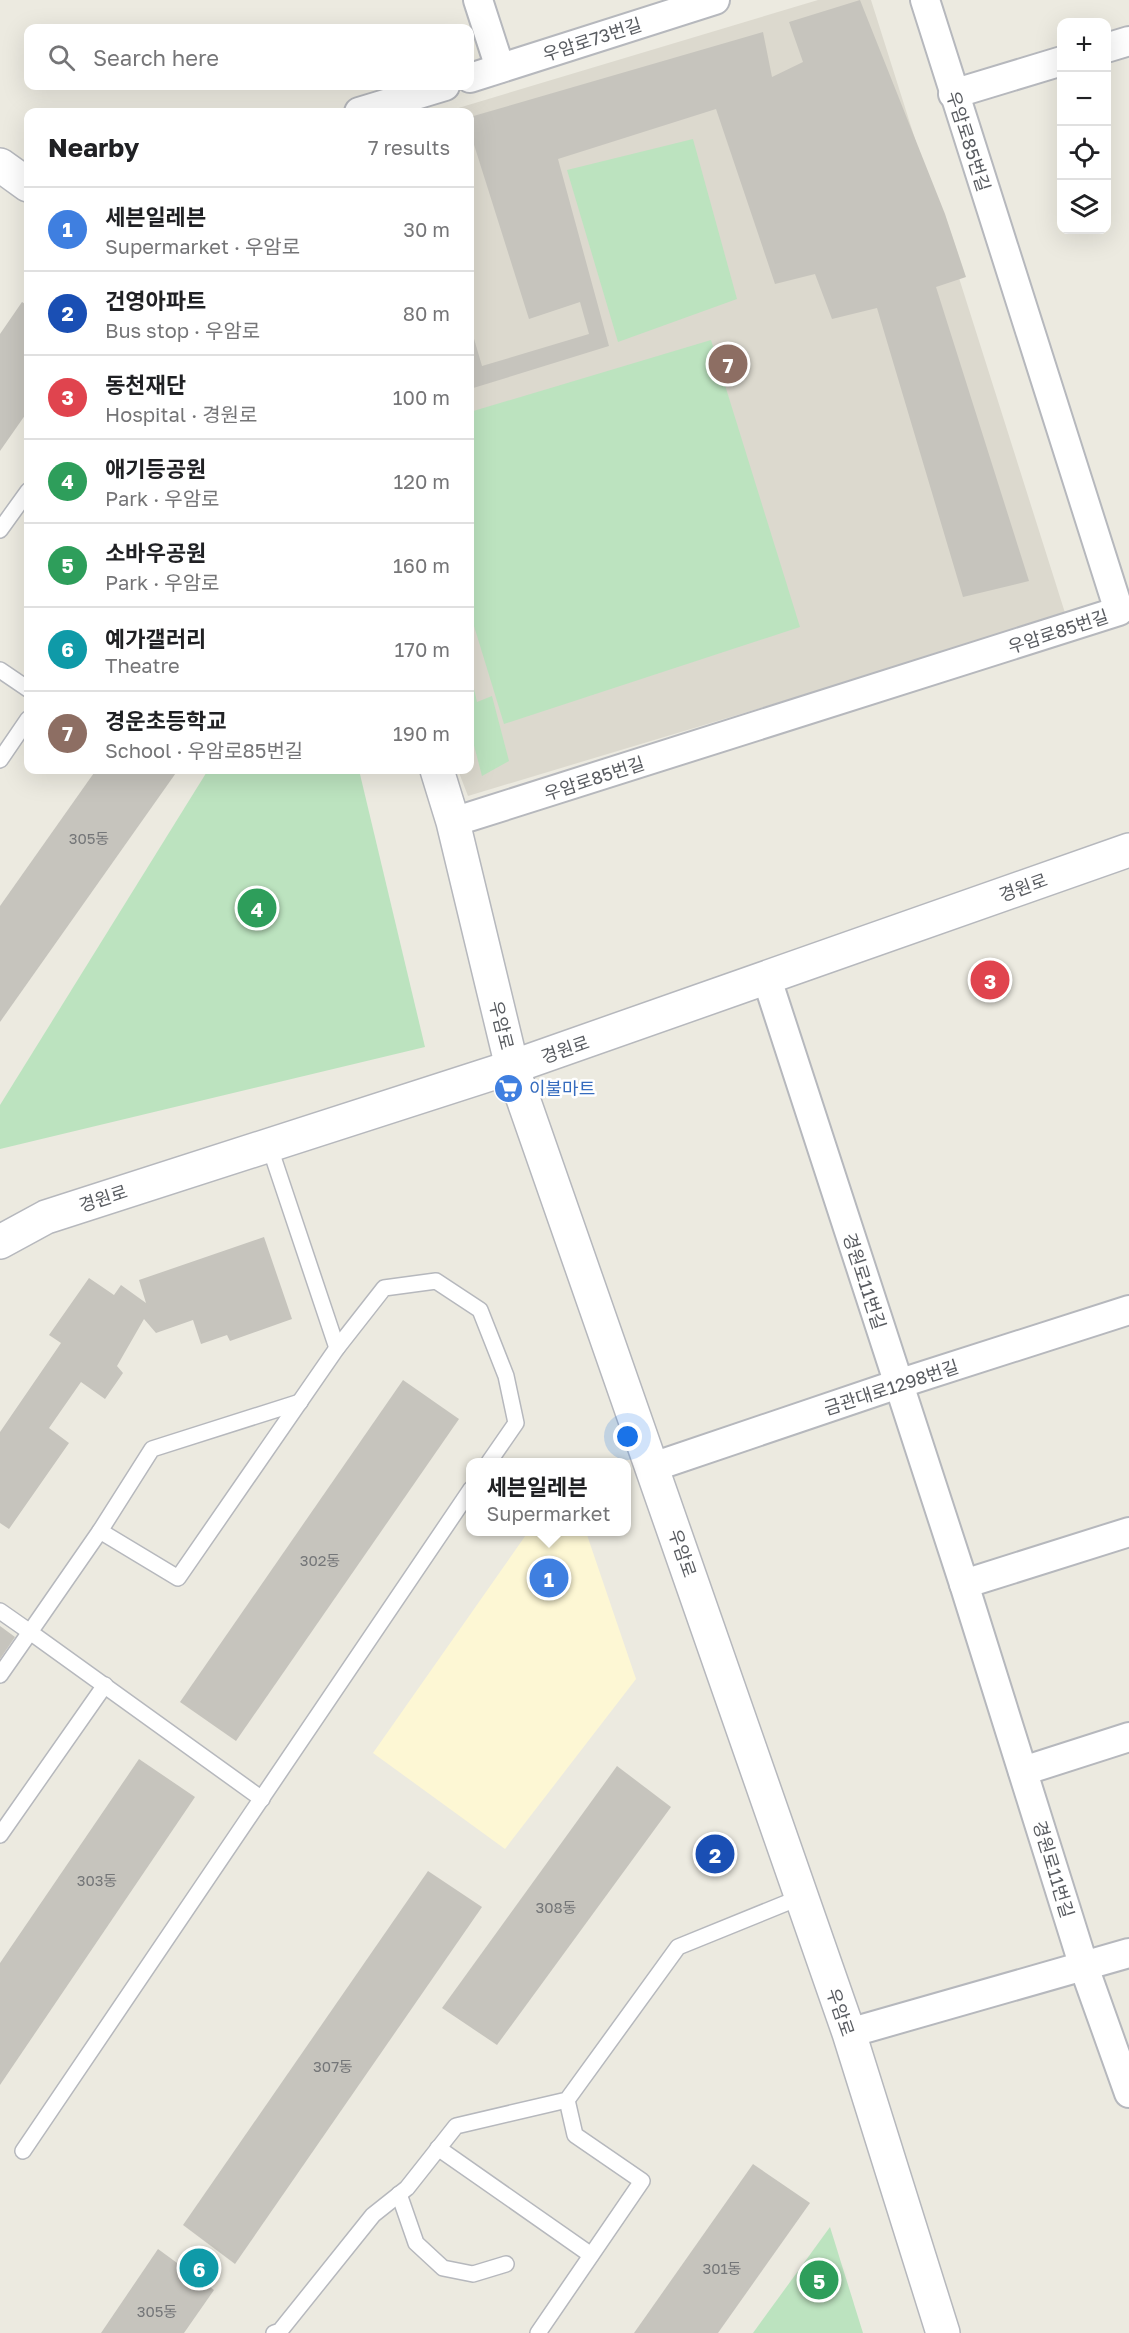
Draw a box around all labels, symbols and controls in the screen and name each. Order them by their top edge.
street label: 우암로73번길 [540,13,644,65]
map controls [1057,18,1111,234]
button: + [1057,18,1111,72]
search box [24,24,474,90]
icon: search [45,41,78,74]
text: Search here [93,44,219,71]
button: − [1057,72,1111,126]
street label: 우암로85번길 [942,88,996,194]
button: locate [1057,126,1111,180]
text: Nearby [48,132,139,163]
text: 7 results [368,135,450,159]
button: layers [1057,180,1111,234]
text: 세븐일레븐 [105,203,206,230]
text: 1 [62,217,73,241]
text: 30 m [403,217,450,241]
text: Supermarket · 우암로 [105,234,300,258]
text: 건영아파트 [105,287,206,314]
text: 2 [61,301,74,325]
text: 80 m [403,301,450,325]
text: Bus stop · 우암로 [105,318,260,342]
pin: 7 [708,342,748,386]
text: 동천재단 [105,371,186,398]
text: 3 [61,385,74,409]
text: 100 m [393,385,450,409]
text: Hospital · 경원로 [105,402,257,426]
text: 애기등공원 [105,455,206,482]
text: 4 [61,469,74,493]
text: 120 m [394,469,450,493]
text: Park · 우암로 [105,486,220,510]
text: 소바우공원 [105,539,206,566]
text: 5 [61,553,74,577]
text: 160 m [393,553,450,577]
text: Park · 우암로 [105,570,220,594]
street label: 우암로85번길 [1005,604,1111,658]
text: 예가갤러리 [105,625,206,652]
text: 6 [61,637,74,661]
text: 170 m [395,637,450,661]
text: Theatre [105,653,180,677]
text: 경운초등학교 [105,707,226,734]
text: 7 [62,721,73,745]
text: 190 m [393,721,450,745]
text: School · 우암로85번길 [105,738,303,762]
street label: 우암로85번길 [541,751,647,805]
house number: 305동 [69,829,109,847]
street label: 경원로 [996,868,1050,906]
pin: 4 [238,886,276,930]
pin: 3 [970,958,1010,1002]
street label: 우암로 [485,998,519,1052]
street label: 경원로 [538,1031,592,1067]
supermarket icon: 이불마트 [492,1072,524,1104]
place label: 이불마트 [529,1077,595,1099]
street label: 경원로 [76,1180,130,1216]
street label: 경원로11번길 [839,1230,891,1332]
street label: 금관대로1298번길 [821,1355,961,1419]
your location [613,1422,642,1451]
popup [466,1458,631,1536]
text: 세븐일레븐 [487,1473,588,1500]
text: Supermarket [487,1501,610,1525]
street label: 우암로 [665,1526,701,1580]
house number: 302동 [300,1551,340,1569]
pin: 1 [530,1556,568,1600]
street label: 경원로11번길 [1029,1818,1079,1920]
pin: 2 [696,1832,734,1876]
house number: 303동 [77,1871,117,1889]
house number: 308동 [535,1898,577,1916]
street label: 우암로 [823,1985,859,2039]
house number: 307동 [313,2057,353,2075]
pin: 6 [180,2246,218,2290]
pin: 5 [800,2258,838,2302]
house number: 301동 [702,2259,742,2277]
house number: 305동 [137,2302,177,2320]

